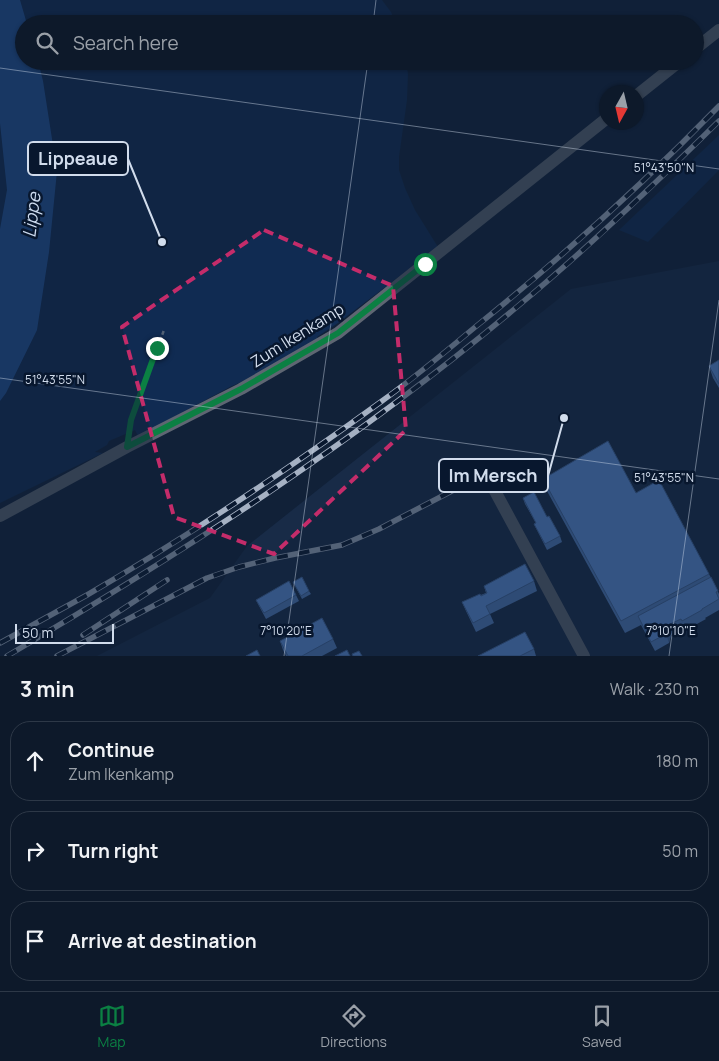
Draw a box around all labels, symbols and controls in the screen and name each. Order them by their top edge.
search box [15,15,704,70]
icon: search [33,29,61,57]
text: Search here [73,30,179,56]
north arrow [599,85,644,130]
callout: Lippeaue [28,142,128,175]
text: Lippeaue [38,146,118,170]
text: 51°43'50"N [634,159,694,176]
water label: Lippe [16,190,46,239]
route start [414,253,437,276]
street label: Zum Ikenkamp [246,298,348,372]
route end [146,337,169,360]
text: 51°43'55"N [25,371,85,388]
callout: Im Mersch [439,459,548,492]
text: Im Mersch [448,463,538,487]
text: 51°43'55"N [634,469,694,486]
scale bar [15,621,114,644]
text: 7°10'20"E [260,622,312,639]
text: 7°10'10"E [646,622,696,639]
text: 50 m [22,623,53,642]
text: 3 min [20,675,74,703]
text: Walk · 230 m [610,678,699,700]
text: Continue [68,737,154,763]
icon: ahead [21,747,49,775]
text: 180 m [656,750,698,772]
text: Zum Ikenkamp [68,763,174,785]
icon: right [21,837,49,865]
text: Turn right [68,838,158,864]
text: 50 m [662,840,698,862]
icon: arrive [21,927,49,955]
text: Arrive at destination [68,928,257,954]
tab: Map [98,1002,126,1051]
tab: Directions [321,1002,387,1051]
tab: Saved [582,1002,621,1051]

